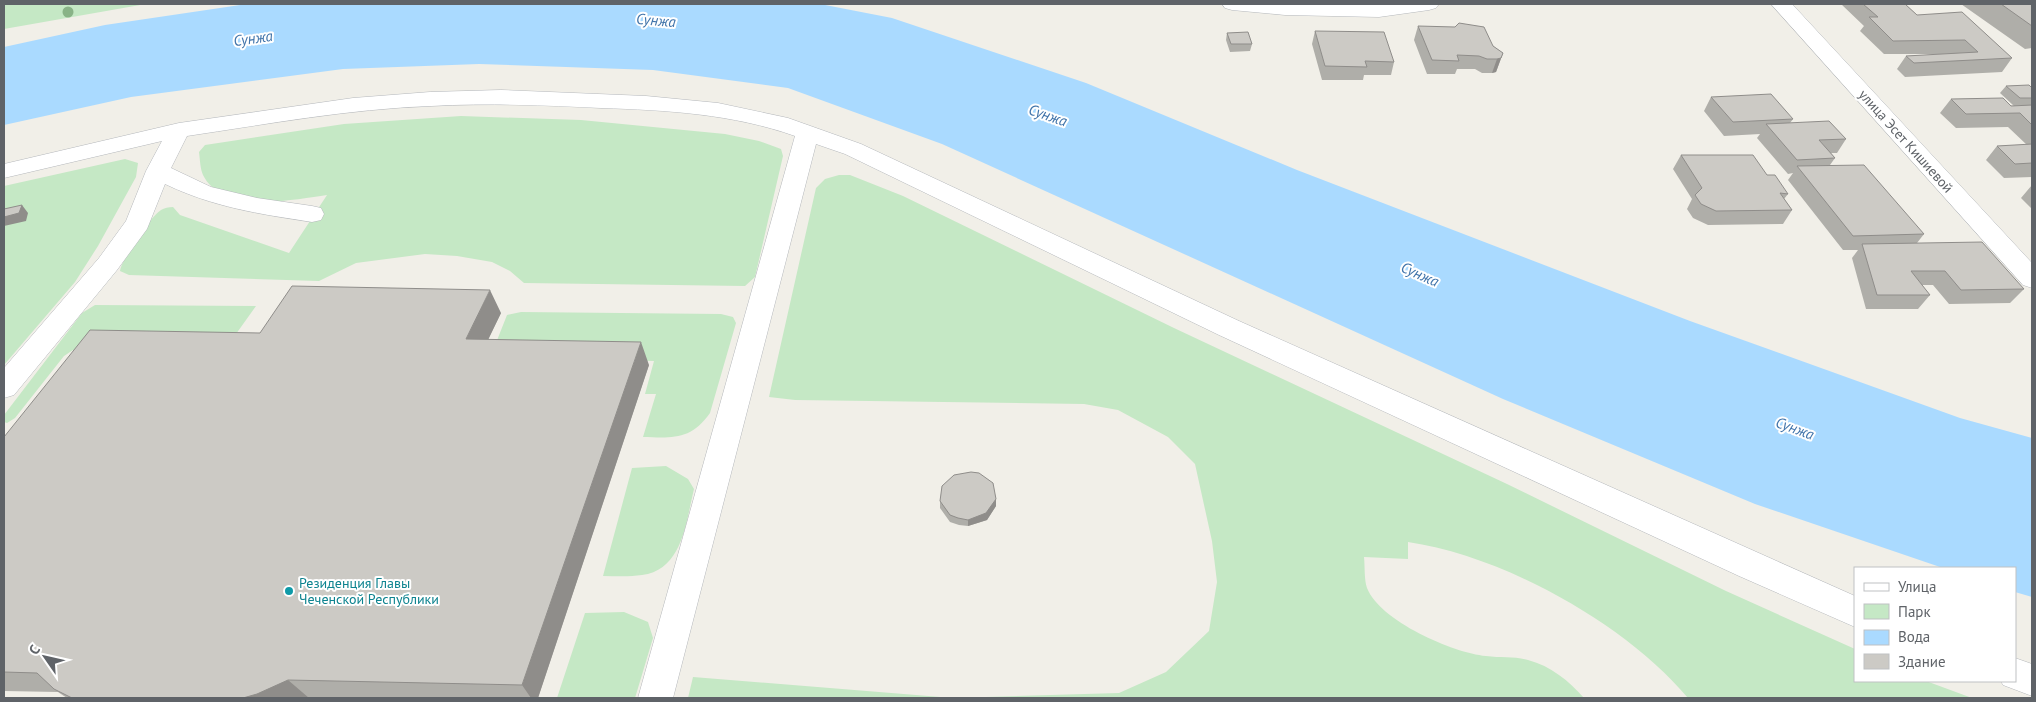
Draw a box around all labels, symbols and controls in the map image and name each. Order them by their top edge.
water label: Сунжа [635,9,677,31]
water label: Сунжа [232,26,275,50]
street label: улица Эсет Кишиевой [1855,86,1957,196]
water label: Сунжа [1026,100,1070,131]
water label: Сунжа [1398,257,1443,291]
water label: Сунжа [1773,412,1817,444]
legend [1854,567,2016,682]
place label: Резиденция Главы Чеченской Республики [299,574,439,608]
text: Улица [1898,577,1936,596]
marker: Резиденция Главы Чеченской Республики [283,585,295,597]
text: Парк [1898,602,1931,621]
text: Вода [1898,627,1930,646]
north arrow [20,632,70,682]
text: С [25,641,44,658]
text: Здание [1898,652,1946,671]

